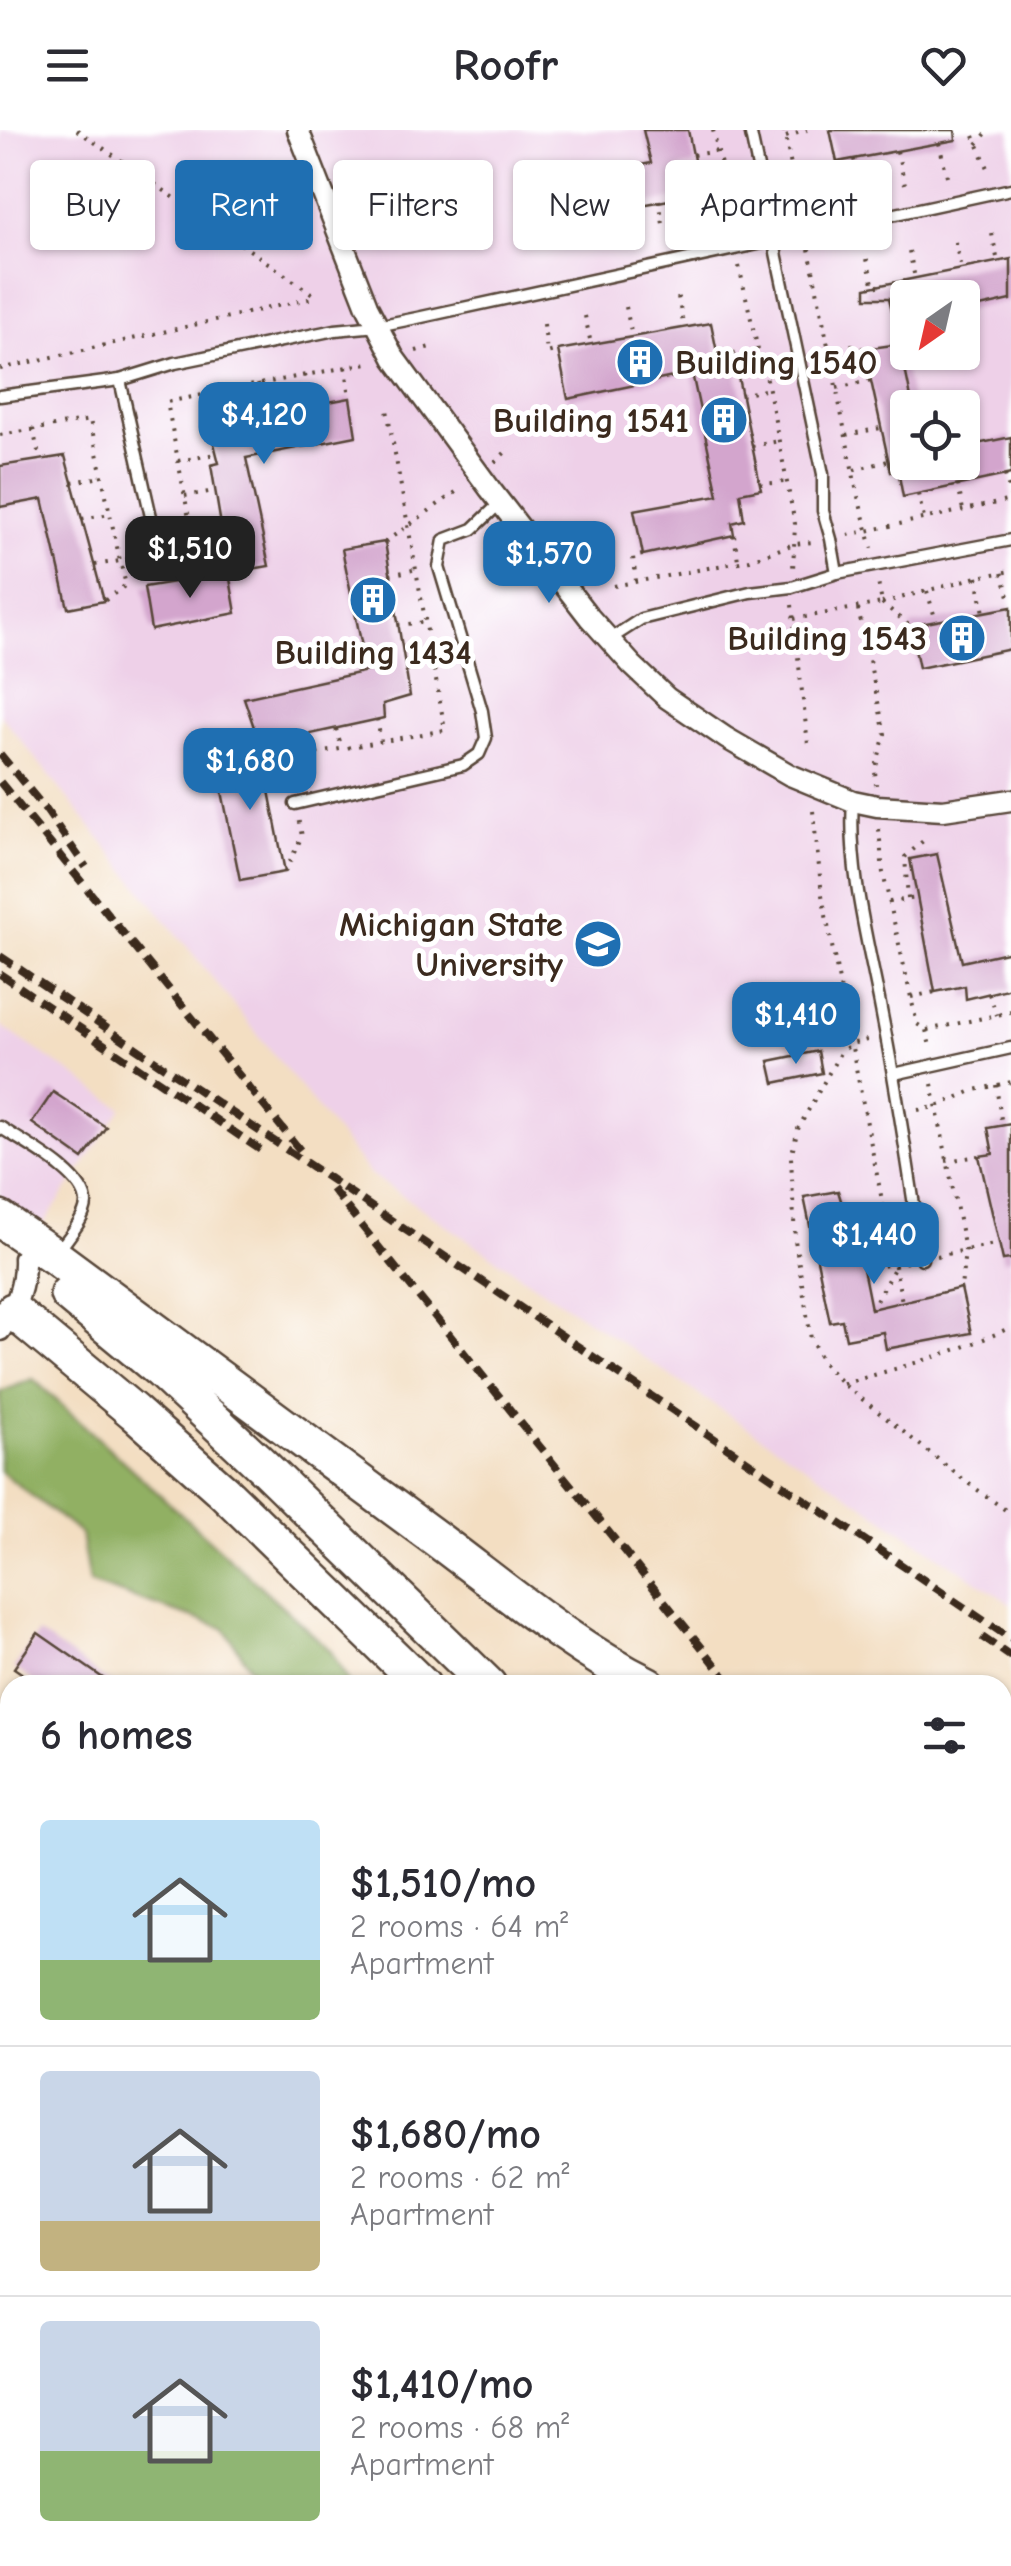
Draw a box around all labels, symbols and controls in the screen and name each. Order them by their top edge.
icon: menu [40,38,95,93]
icon: heart [916,38,971,93]
text: Roofr [453,39,558,91]
chip: Buy [30,160,155,250]
chip: Rent [175,160,313,250]
chip: Filters [333,160,493,250]
chip: New [513,160,645,250]
chip: Apartment [665,160,892,250]
north arrow [890,280,980,370]
map controls [890,280,980,480]
building icon: Building 1540 [614,336,666,388]
place label: Building 1540 [675,342,877,383]
pin: $4,120 [183,382,345,467]
button: locate [890,390,980,480]
building icon: Building 1541 [698,394,750,446]
text: $4,120 [220,396,308,433]
place label: Building 1541 [493,400,689,441]
pin: $1,510 [109,516,271,601]
pin: $1,570 [468,521,630,606]
text: $1,510 [147,530,233,567]
text: $1,570 [505,535,593,572]
building icon: Building 1434 [347,574,399,626]
building icon: Building 1543 [936,612,988,664]
place label: Building 1543 [727,618,927,659]
place label: Building 1434 [274,632,472,673]
pin: $1,680 [169,728,331,813]
text: $1,680 [205,742,295,779]
place label: Michigan State University [339,904,563,985]
school or university icon: Michigan State University [572,918,624,970]
pin: $1,410 [715,982,877,1067]
text: $1,410 [754,996,838,1033]
pin: $1,440 [793,1202,955,1287]
text: $1,440 [831,1216,917,1253]
icon: filters [917,1708,972,1763]
text: 6 homes [40,1711,193,1760]
text: $1,510/mo [350,1859,536,1908]
icon: home [120,1860,240,1980]
text: 2 rooms · 64 m² [350,1908,568,1945]
text: Apartment [350,1945,493,1982]
text: $1,680/mo [350,2110,541,2159]
icon: home [120,2111,240,2231]
text: 2 rooms · 62 m² [350,2159,569,2196]
text: Apartment [350,2196,493,2233]
text: $1,410/mo [350,2360,534,2409]
icon: home [120,2361,240,2481]
text: 2 rooms · 68 m² [350,2409,569,2446]
text: Apartment [350,2446,493,2483]

